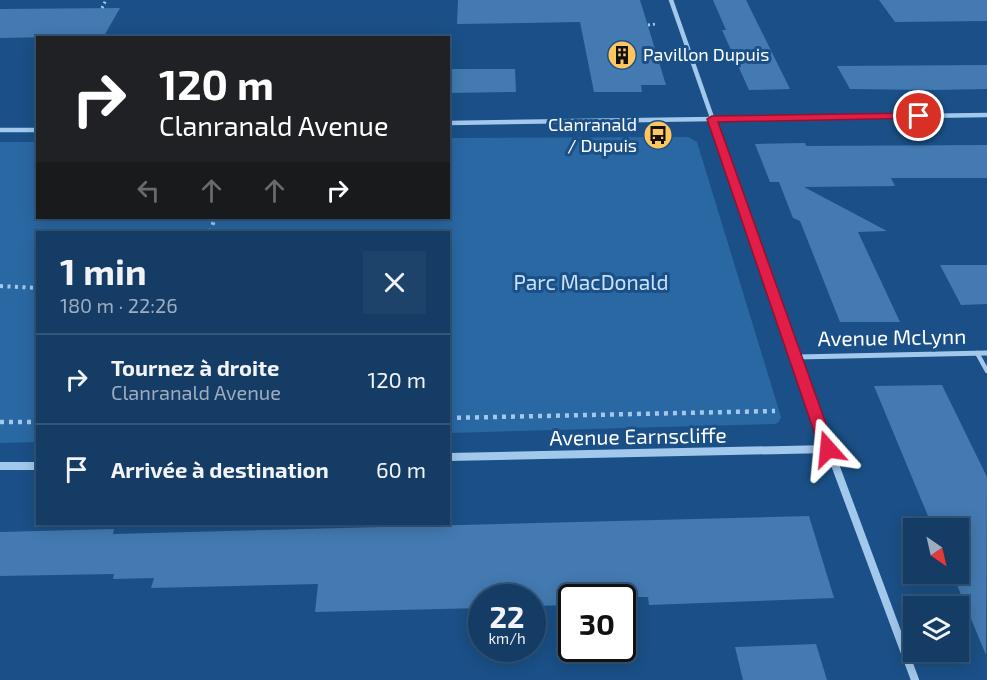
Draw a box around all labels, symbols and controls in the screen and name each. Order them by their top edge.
building icon: Pavillon Dupuis [606,39,638,71]
place label: Pavillon Dupuis [643,43,769,65]
text: 120 m [159,58,274,108]
icon: right [60,60,138,138]
pin [893,90,944,141]
icon: arrive [902,99,935,132]
text: Clanranald Avenue [159,109,388,141]
place label: Clanranald / Dupuis [548,113,637,156]
bus stop icon: Clanranald / Dupuis [642,119,674,151]
icon: left [132,174,165,207]
icon: ahead [195,174,228,207]
icon: ahead [258,174,291,207]
icon: right [321,174,354,207]
text: 1 min [60,249,147,292]
button: close [363,251,426,314]
park label: Parc MacDonald [513,269,669,294]
text: 180 m · 22:26 [60,293,178,317]
street label: Avenue McLynn [817,323,966,350]
text: Tournez à droite [111,354,280,380]
icon: right [60,363,93,396]
text: 120 m [367,366,426,392]
text: Clanranald Avenue [111,380,281,404]
position arrow [796,417,860,481]
street label: Avenue Earnscliffe [549,421,727,450]
icon: arrive [60,453,93,486]
text: Arrivée à destination [111,456,329,482]
text: 60 m [376,456,426,482]
north arrow [903,518,969,584]
map controls [903,518,969,662]
speed limit sign: 30 [558,584,636,662]
button: layers [903,596,969,662]
text: 22 [490,598,524,634]
text: km/h [488,629,526,647]

